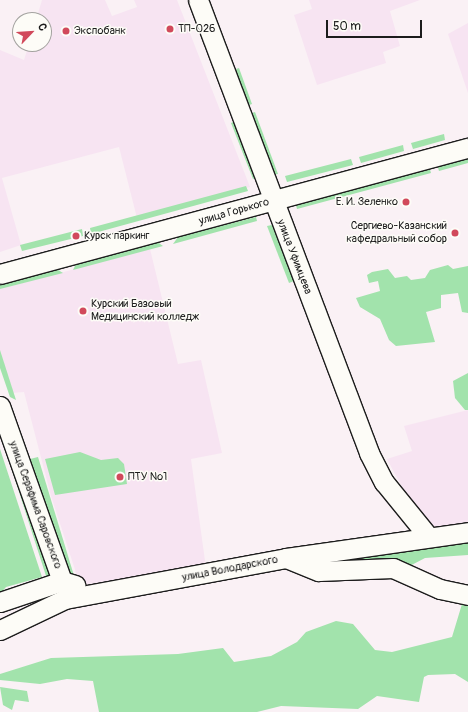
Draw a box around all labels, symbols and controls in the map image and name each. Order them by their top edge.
north arrow [12,12,52,52]
scale bar [328,12,424,38]
text: 50 m [333,19,361,34]
text: С [35,21,50,33]
place label: ТП-026 [178,22,215,36]
place label: Экспобанк [74,24,126,38]
marker: ТП-026 [165,24,175,34]
marker: Экспобанк [61,26,71,36]
place label: Е. И. Зеленко [336,195,398,209]
street label: улица Горького [197,196,271,228]
marker: Е. И. Зеленко [401,197,411,207]
street label: улица Уфимцева [274,218,314,296]
place label: Сергиево-Казанский кафедральный собор [346,220,447,246]
marker: Сергиево-Казанский кафедральный собор [450,228,460,238]
place label: Курск паркинг [84,229,150,243]
marker: Курск паркинг [71,231,81,241]
place label: Курский Базовый Медицинский колледж [91,298,199,324]
marker: Курский Базовый Медицинский колледж [78,306,88,316]
street label: улица Серафима Саровского [6,439,64,571]
place label: ПТУ №1 [128,470,167,484]
marker: ПТУ №1 [115,472,125,482]
street label: улица Володарского [181,553,279,585]

